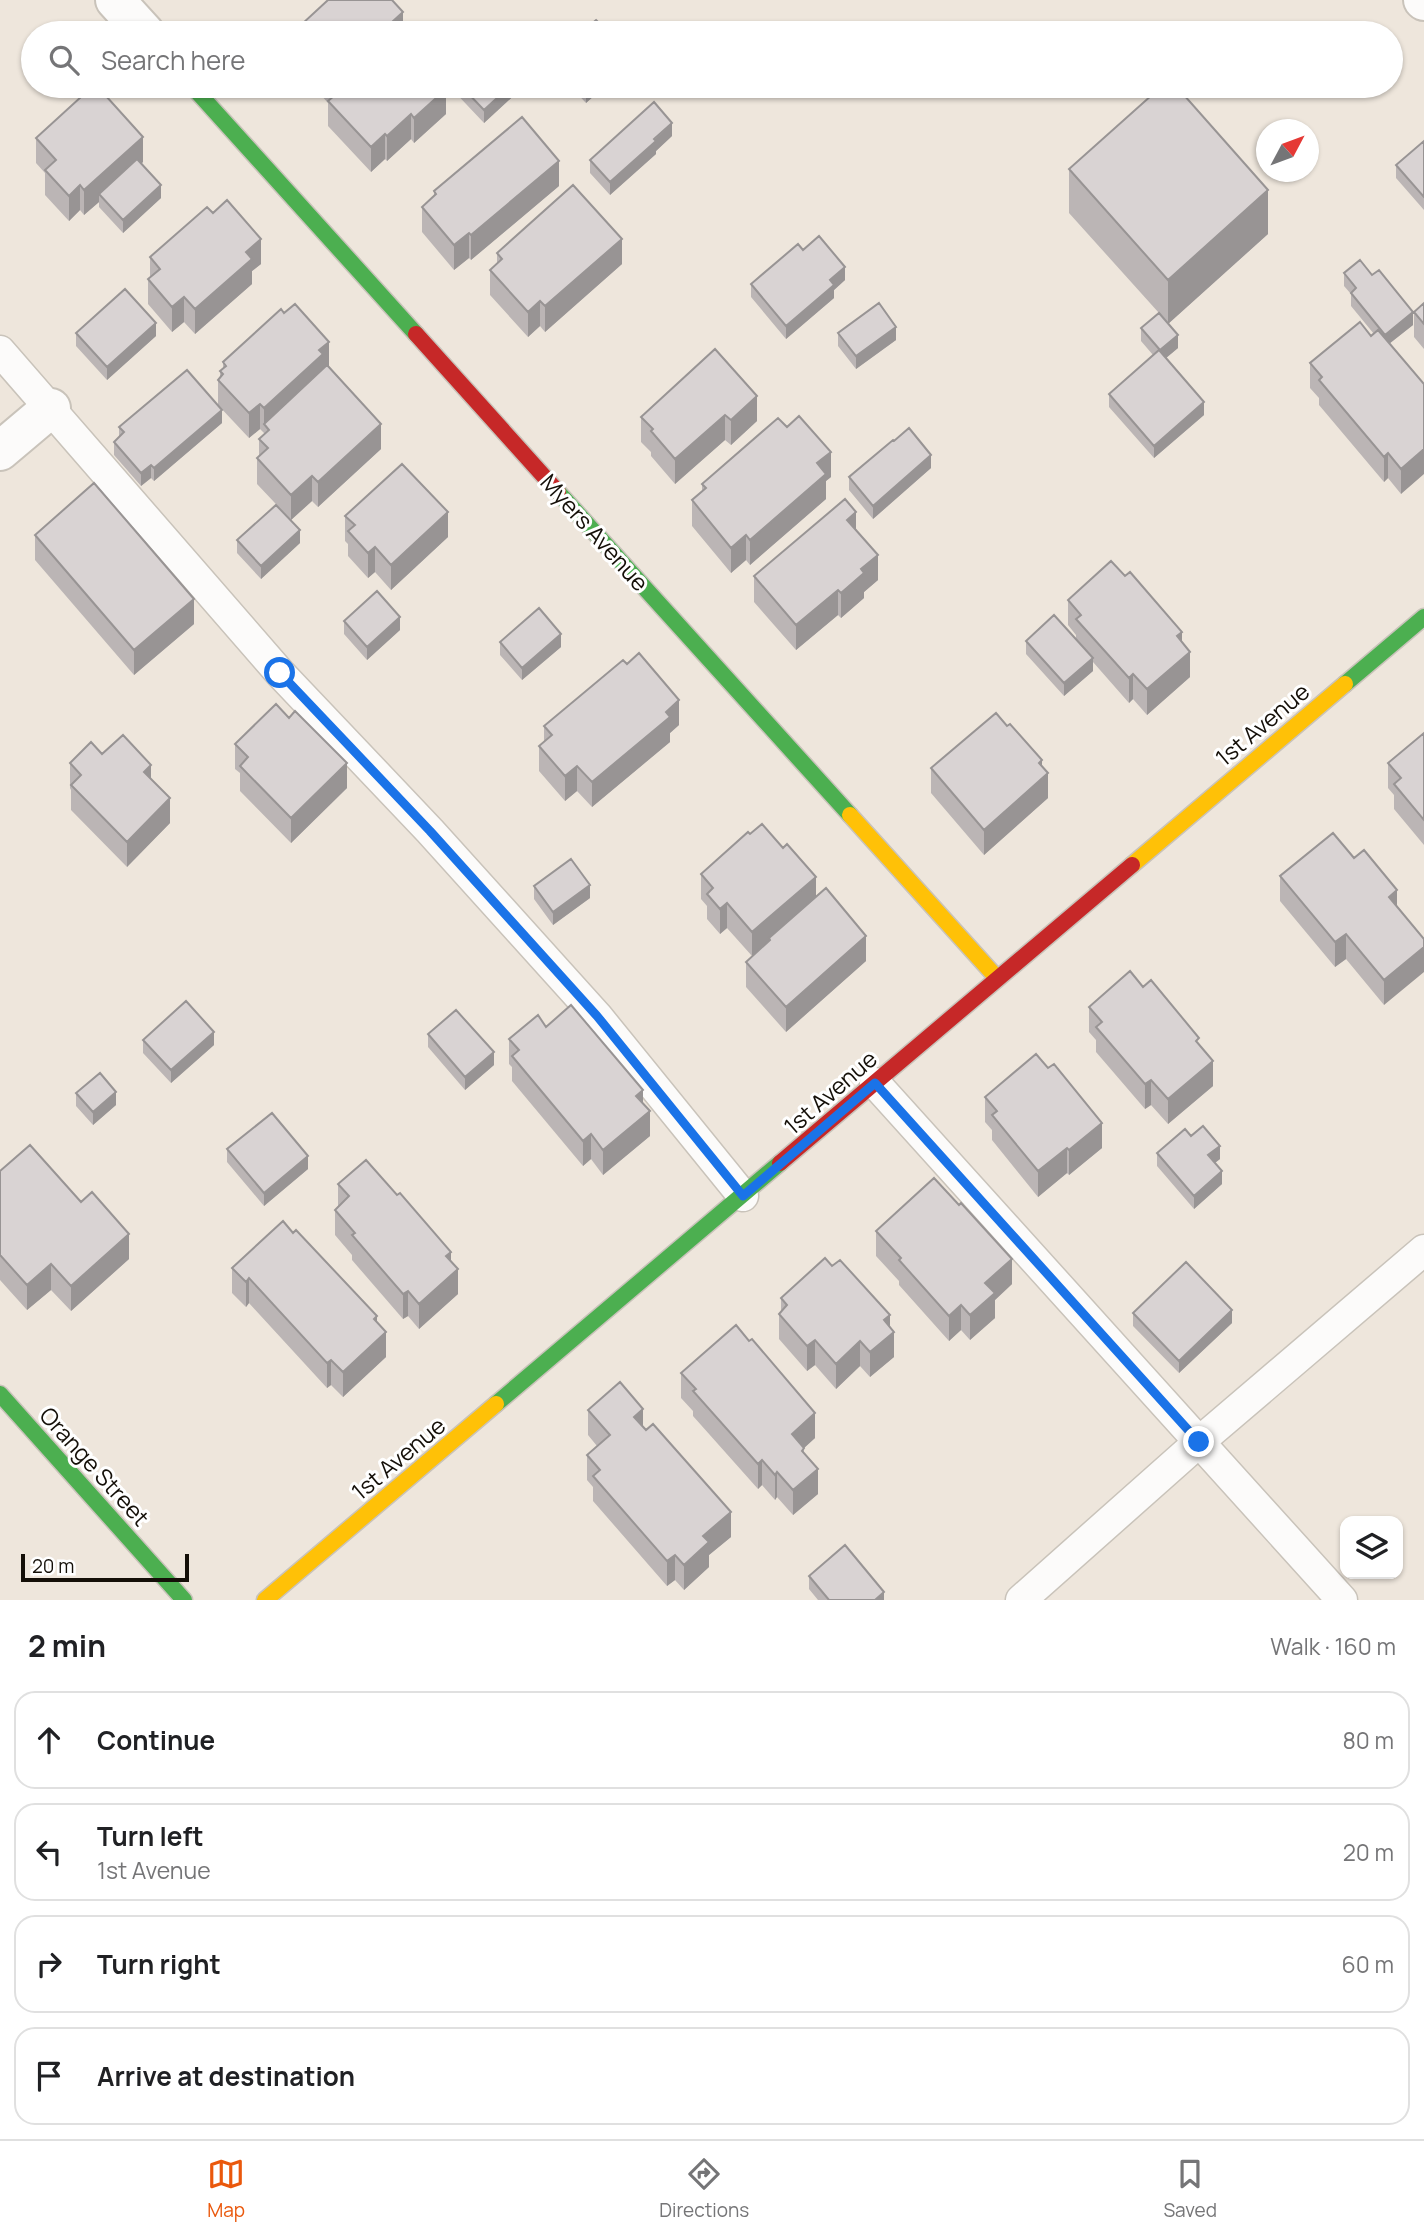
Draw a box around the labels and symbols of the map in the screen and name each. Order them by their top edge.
north arrow [1256,119,1319,182]
street label: Myers Avenue [534,466,656,598]
route start [264,657,295,688]
street label: 1st Avenue [1208,675,1316,773]
street label: 1st Avenue [777,1043,883,1141]
street label: Orange Street [33,1400,157,1532]
street label: 1st Avenue [344,1409,452,1507]
route end [1183,1426,1214,1457]
scale bar [21,1551,189,1583]

